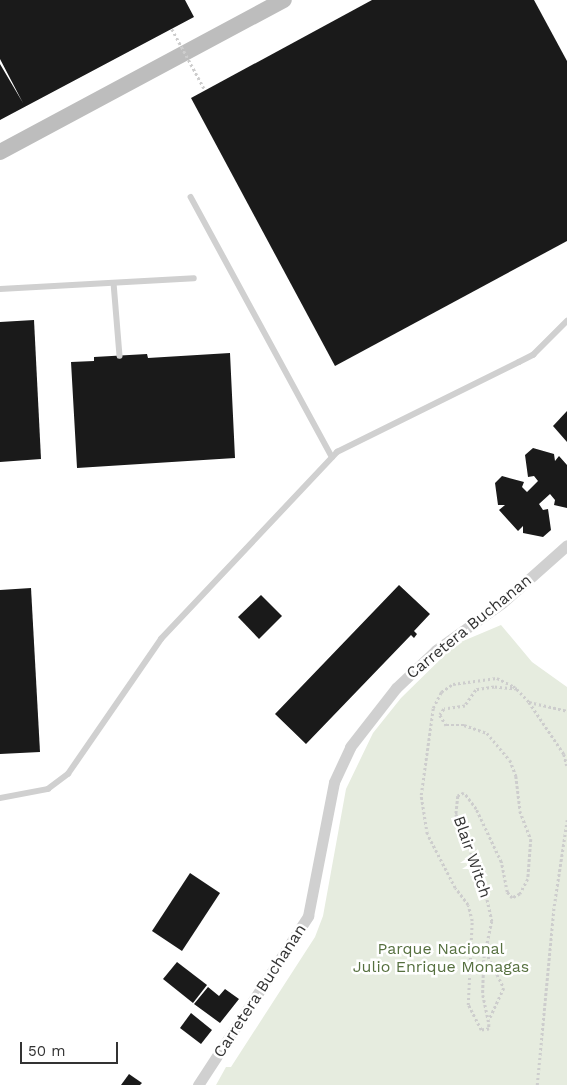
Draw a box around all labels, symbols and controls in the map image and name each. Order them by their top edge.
street label: Carretera Buchanan [402,571,536,683]
street label: Blair Witch [449,813,495,901]
street label: Carretera Buchanan [210,920,310,1062]
park label: Parque Nacional Julio Enrique Monagas [353,939,529,977]
scale bar [22,1032,120,1064]
text: 50 m [28,1042,65,1060]

